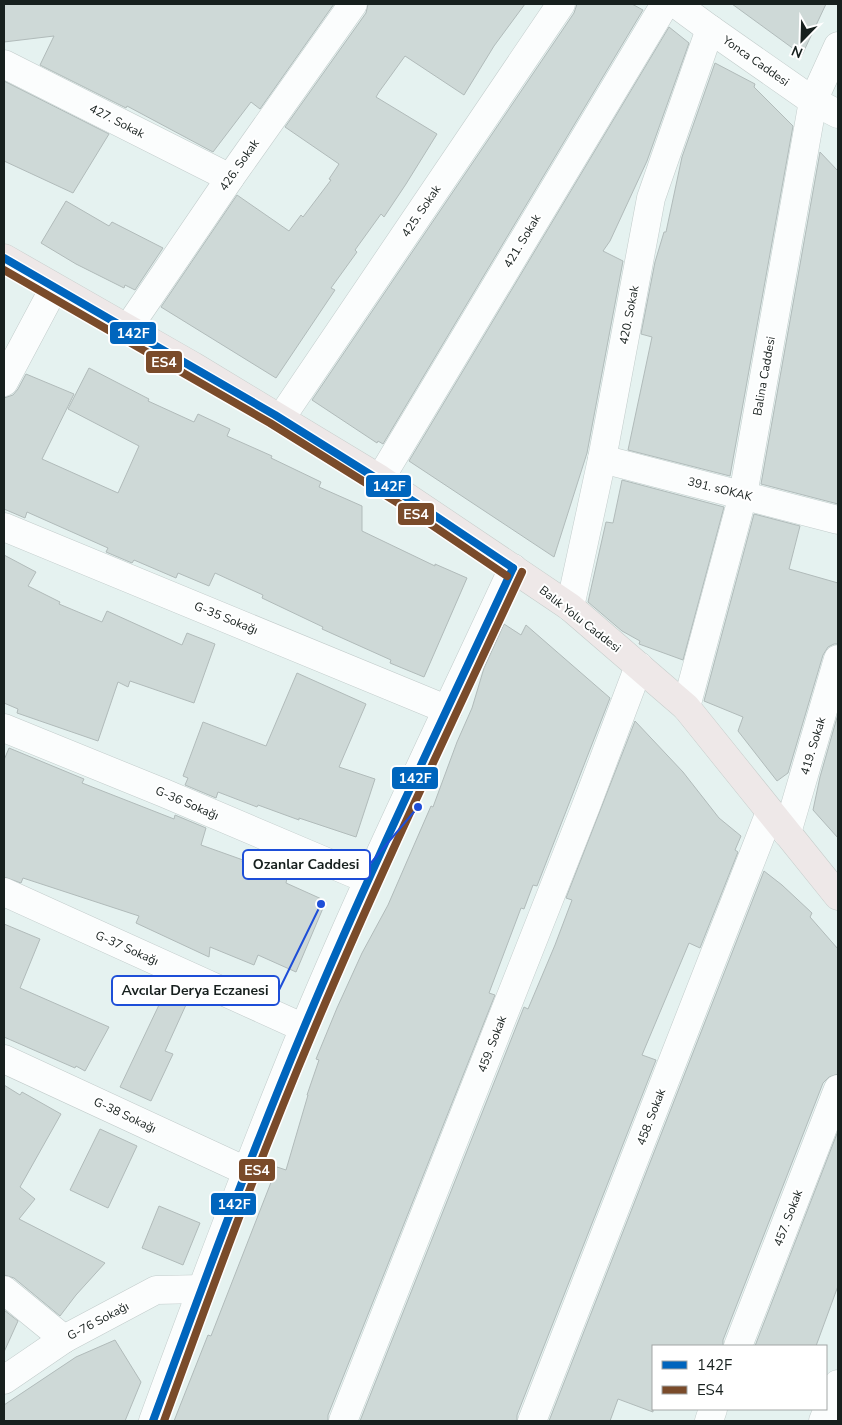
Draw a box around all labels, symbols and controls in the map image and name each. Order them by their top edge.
north arrow [777,15,827,65]
street label: Yonca Caddesi [719,32,792,90]
text: N [789,41,806,62]
street label: 427. Sokak [87,100,148,142]
street label: 426. Sokak [215,135,263,194]
street label: 425. Sokak [398,181,445,240]
street label: 421. Sokak [500,210,545,271]
street label: 420. Sokak [615,283,643,346]
line badge: 142F [109,321,157,345]
text: 142F [116,324,150,343]
street label: Balina Caddesi [749,335,779,417]
line badge: ES4 [145,350,183,374]
text: ES4 [151,353,177,372]
street label: 391. sOKAK [686,473,754,505]
line badge: 142F [365,474,412,498]
text: 142F [372,477,406,496]
line badge: ES4 [397,502,435,526]
text: ES4 [403,505,429,524]
street label: Balık Yolu Caddesi [536,582,624,656]
street label: G-35 Sokağı [192,598,260,638]
street label: 419. Sokak [797,714,830,777]
line badge: 142F [391,766,439,790]
text: 142F [398,769,432,788]
street label: G-36 Sokağı [153,782,221,824]
callout: Ozanlar Caddesi [243,850,370,879]
text: Ozanlar Caddesi [253,855,359,874]
street label: G-37 Sokağı [93,927,161,969]
callout: Avcılar Derya Eczanesi [112,976,279,1005]
text: Avcılar Derya Eczanesi [122,981,269,1000]
street label: 459. Sokak [474,1012,511,1075]
street label: 458. Sokak [633,1085,670,1148]
street label: G-38 Sokağı [91,1093,159,1137]
line badge: ES4 [238,1158,276,1182]
text: ES4 [244,1161,270,1180]
street label: 457. Sokak [770,1186,807,1249]
line badge: 142F [210,1192,257,1216]
text: 142F [217,1195,251,1214]
street label: G-76 Sokağı [64,1298,132,1344]
legend [652,1345,827,1410]
text: 142F [697,1355,732,1375]
text: ES4 [697,1380,724,1400]

